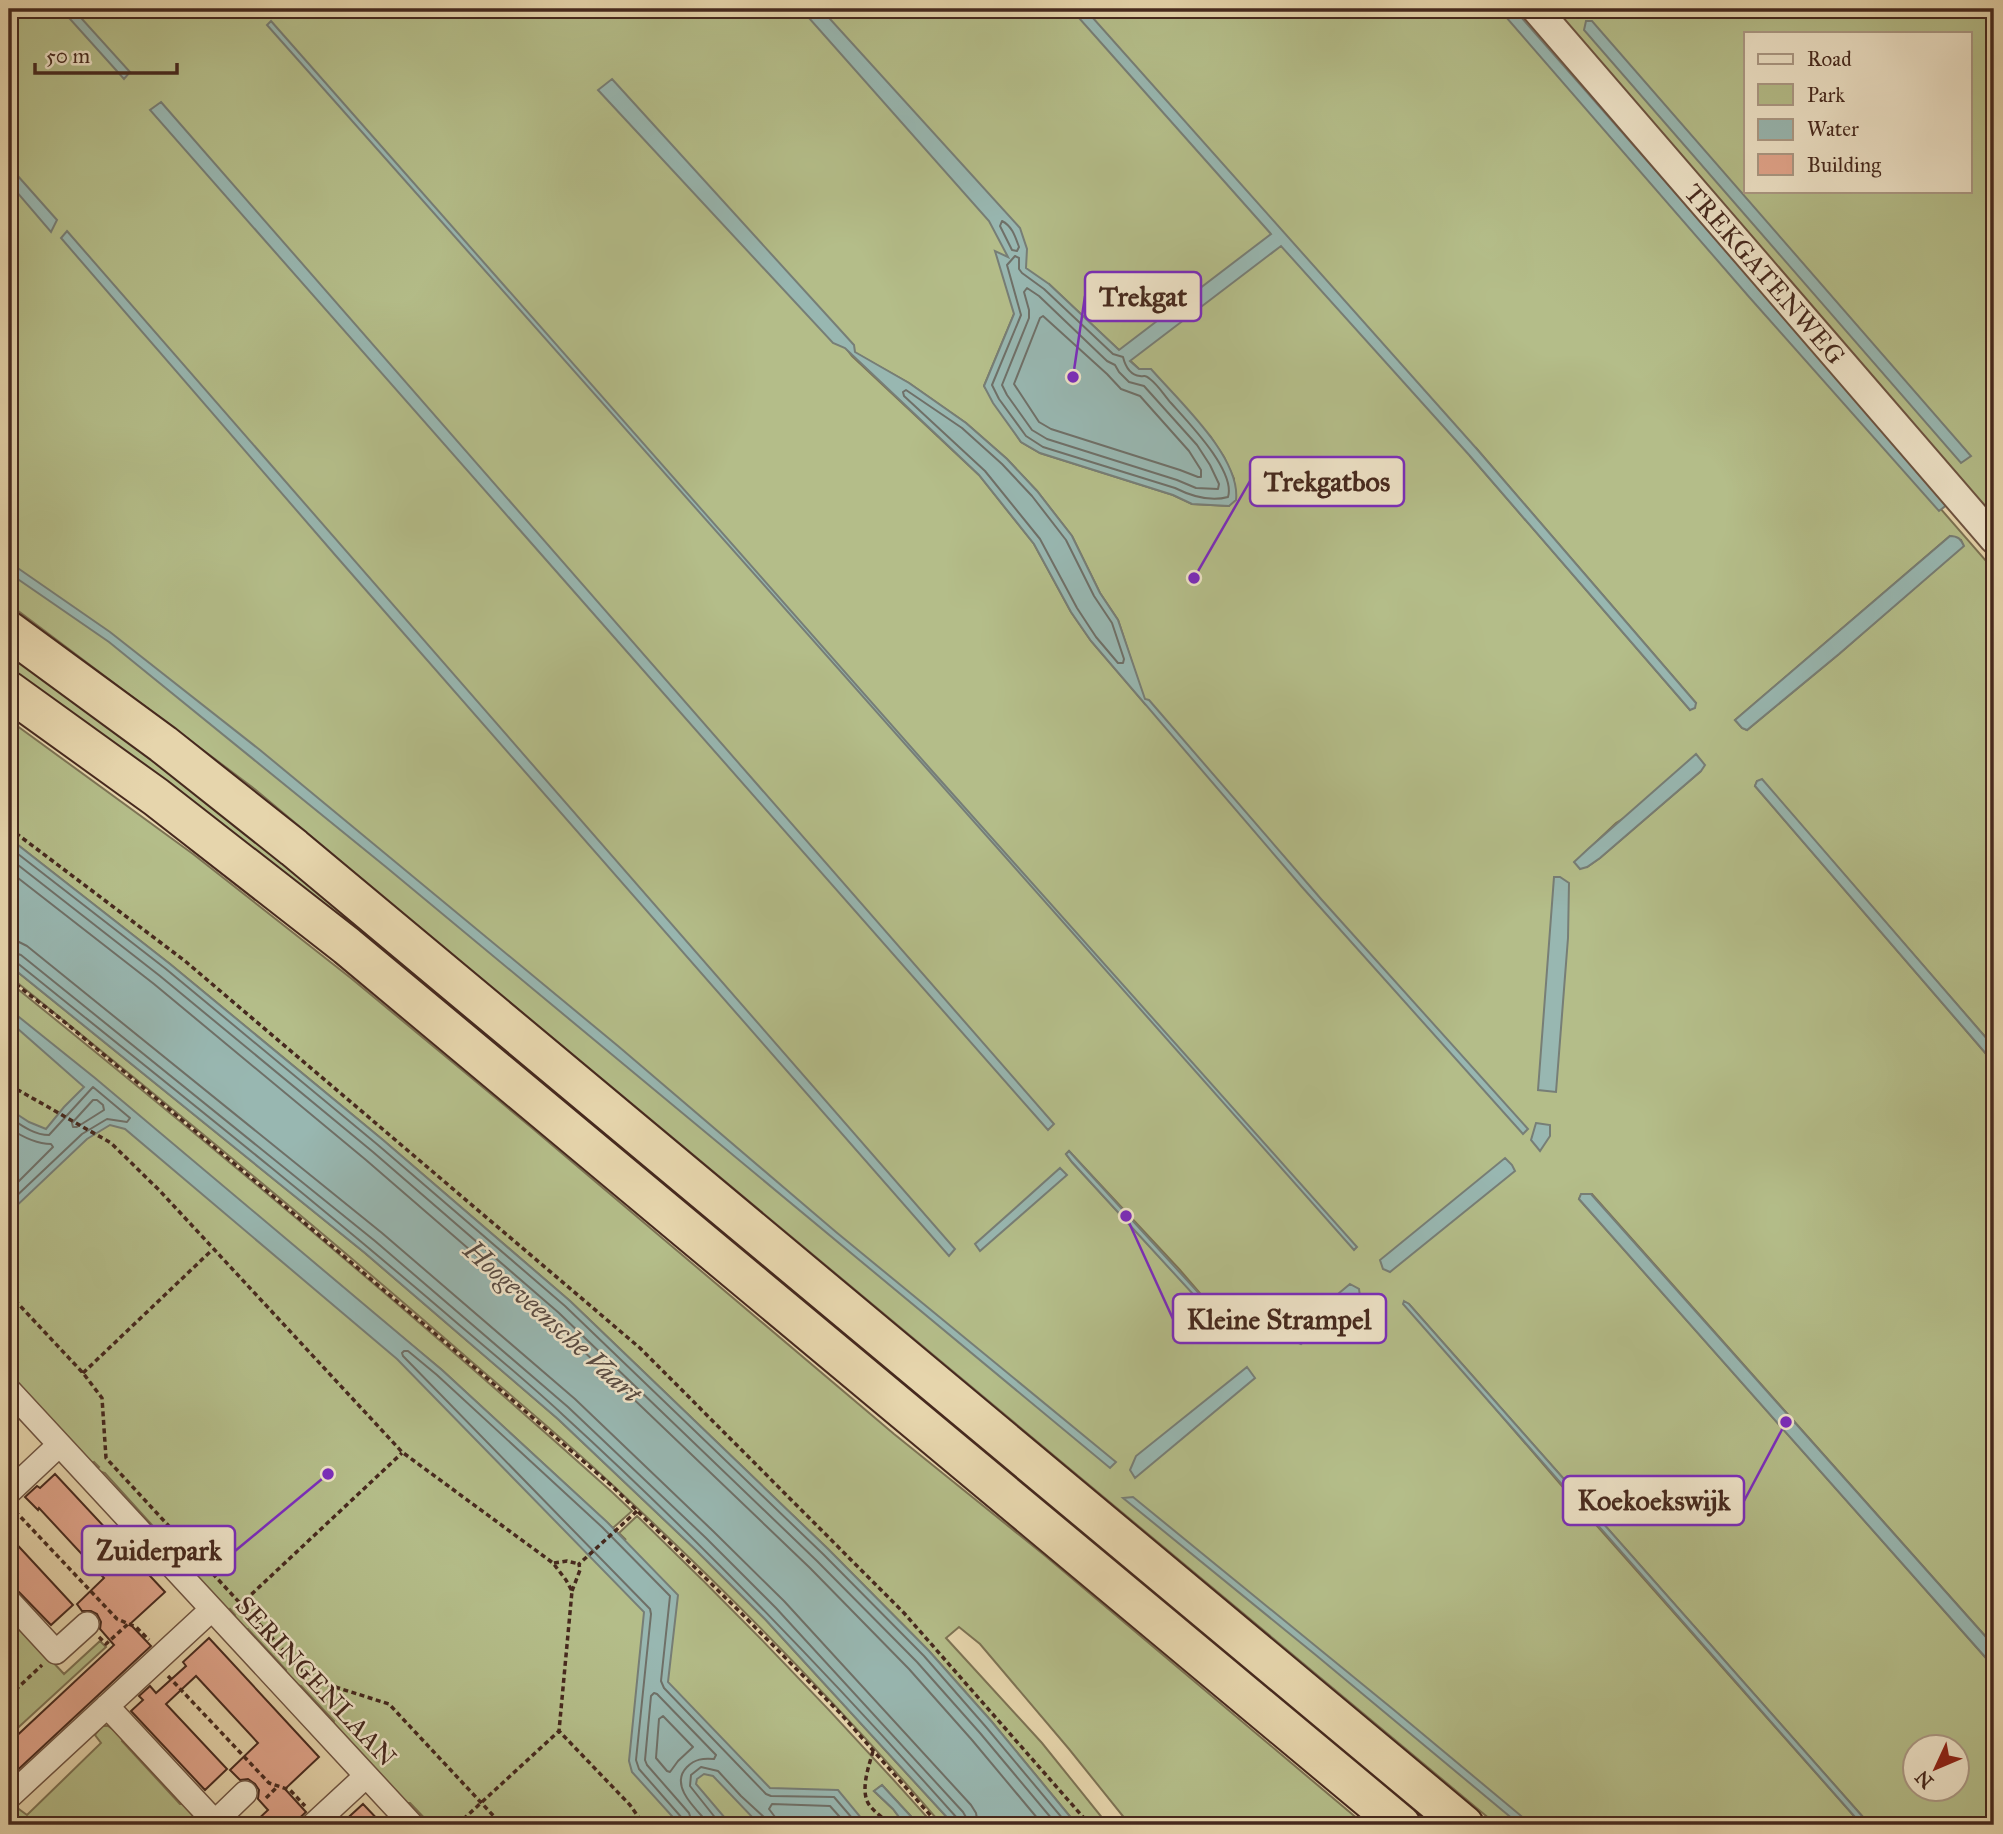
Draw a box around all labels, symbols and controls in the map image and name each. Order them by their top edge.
scale bar [35,32,177,76]
legend [1744,32,1972,192]
text: 50 m [46,43,91,69]
text: Road [1807,46,1852,72]
text: Park [1807,82,1845,108]
text: Water [1807,116,1859,142]
text: Building [1807,152,1881,178]
street label: TREKGATENWEG [1678,177,1852,371]
callout: Trekgat [1085,272,1201,321]
text: Trekgat [1099,279,1187,314]
callout: Trekgatbos [1250,457,1404,506]
text: Trekgatbos [1264,464,1390,499]
water label: Hoogeveensche Vaart [456,1232,651,1412]
callout: Kleine Strampel [1173,1294,1386,1343]
text: Kleine Strampel [1187,1302,1372,1337]
callout: Koekoekswijk [1563,1476,1744,1525]
text: Koekoekswijk [1578,1483,1731,1518]
callout: Zuiderpark [82,1526,235,1575]
text: Zuiderpark [96,1533,223,1568]
street label: SERINGENLAAN [229,1589,403,1773]
north arrow [1902,1732,1972,1802]
text: N [1910,1766,1938,1793]

